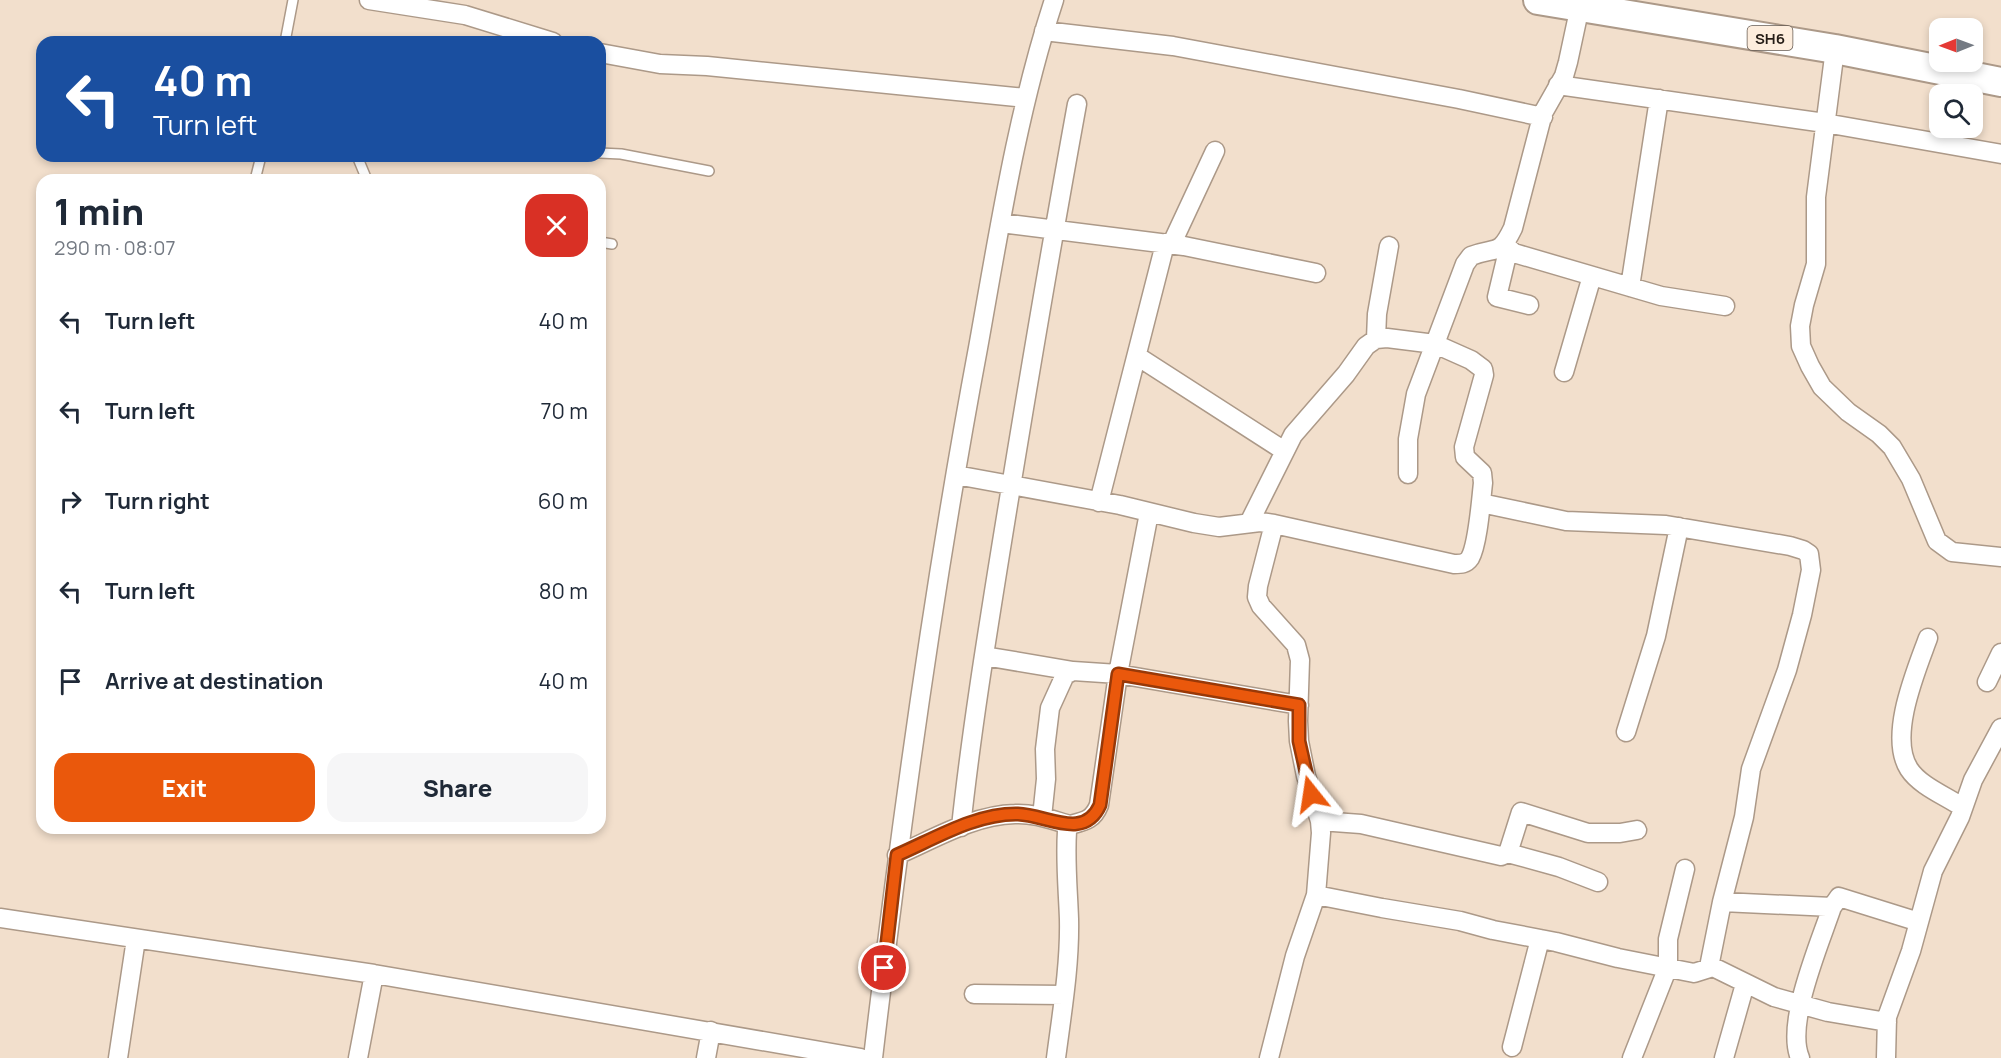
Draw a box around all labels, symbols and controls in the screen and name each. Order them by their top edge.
north arrow [1929,18,1983,72]
map controls [1929,18,1983,138]
road number: SH6 [1748,26,1792,50]
text: 40 m [153,51,252,109]
icon: left [54,60,132,138]
button: search [1929,84,1983,138]
text: Turn left [153,106,257,143]
text: 1 min [54,187,144,236]
button: close [525,194,588,257]
text: 290 m · 08:07 [54,234,176,261]
icon: left [54,305,87,338]
text: Turn left [105,306,195,336]
text: 40 m [539,306,588,336]
icon: left [54,395,87,428]
text: Turn left [105,396,195,426]
text: 70 m [540,396,588,426]
icon: right [54,485,87,518]
text: Turn right [105,486,210,516]
text: 60 m [538,486,588,516]
icon: left [54,575,87,608]
text: Turn left [105,576,195,606]
text: 80 m [539,576,588,606]
icon: arrive [54,665,87,698]
text: Arrive at destination [105,666,323,696]
text: 40 m [539,666,588,696]
button: Exit [54,753,315,822]
button: Share [327,753,588,822]
position arrow [1279,762,1343,826]
pin [858,942,909,993]
icon: arrive [867,951,900,984]

